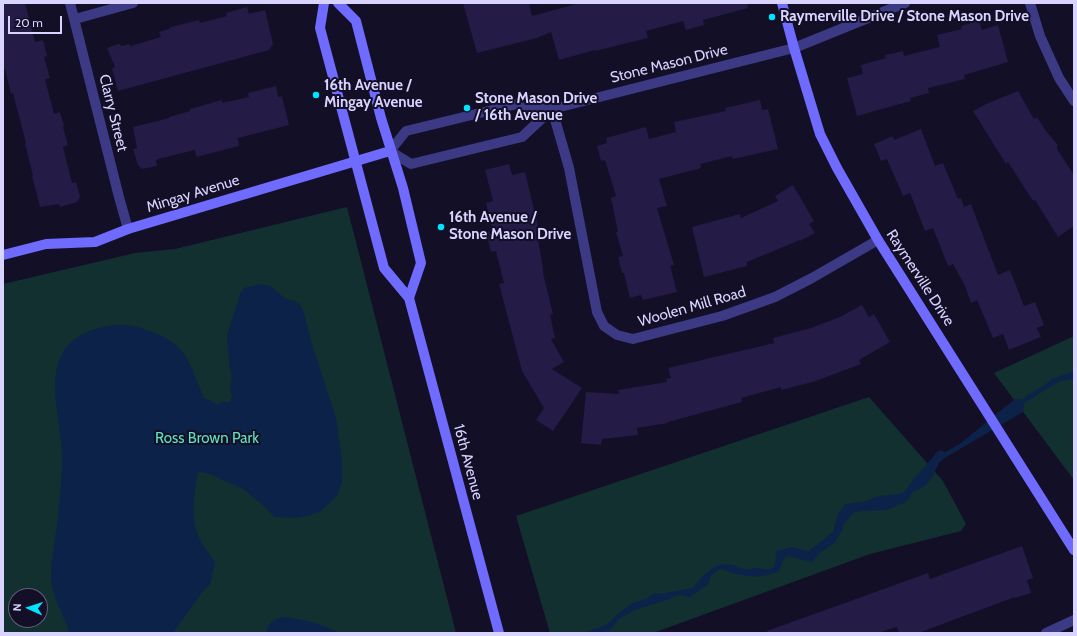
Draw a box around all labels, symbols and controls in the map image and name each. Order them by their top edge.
scale bar [10,8,64,34]
place label: Raymerville Drive / Stone Mason Drive [780,8,1029,26]
marker: Raymerville Drive / Stone Mason Drive [767,12,777,22]
text: 20 m [15,15,43,30]
street label: Stone Mason Drive [608,41,730,87]
street label: Clarry Street [95,73,131,153]
place label: 16th Avenue / Mingay Avenue [324,77,422,112]
marker: 16th Avenue / Mingay Avenue [311,90,321,100]
place label: Stone Mason Drive / 16th Avenue [475,90,597,125]
marker: Stone Mason Drive / 16th Avenue [462,103,472,113]
street label: Mingay Avenue [144,171,242,217]
place label: 16th Avenue / Stone Mason Drive [449,209,571,244]
marker: 16th Avenue / Stone Mason Drive [436,222,446,232]
street label: Raymerville Drive [882,226,958,330]
street label: Woolen Mill Road [636,283,748,331]
street label: 16th Avenue [449,422,487,502]
park label: Ross Brown Park [155,430,259,448]
north arrow [8,588,48,628]
text: N [10,603,24,612]

